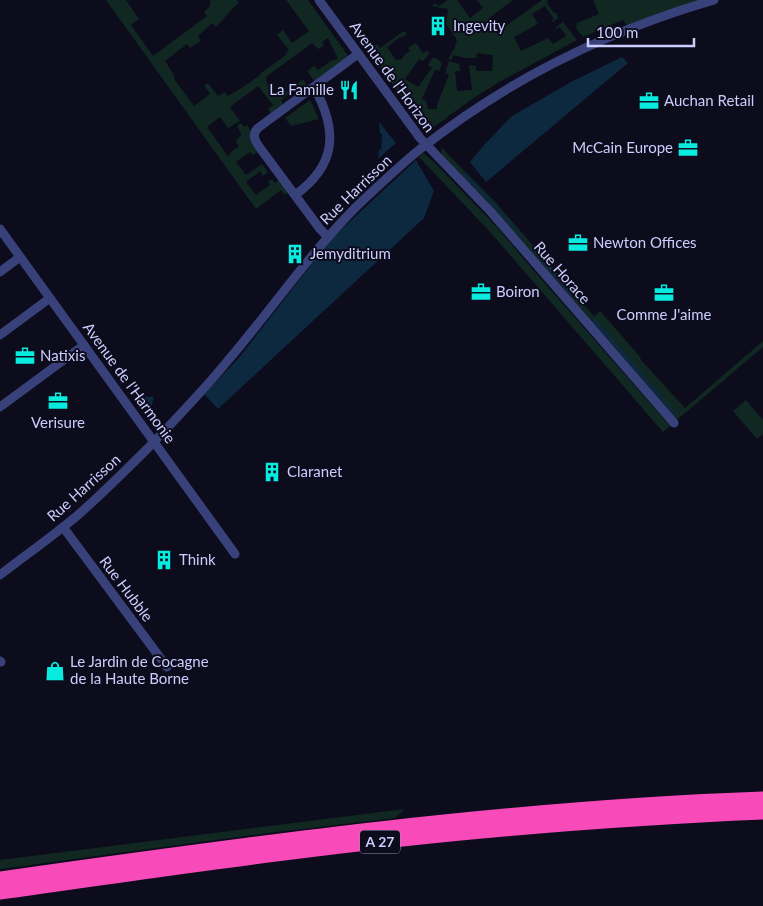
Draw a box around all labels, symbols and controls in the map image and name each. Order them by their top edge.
building icon: Ingevity [427,15,449,37]
scale bar [588,15,694,47]
place label: Ingevity [453,16,506,34]
street label: Avenue de l'Horizon [347,17,439,135]
text: 100 m [596,23,638,41]
restaurant icon: La Famille [338,79,360,101]
place label: La Famille [269,80,334,98]
office icon: Auchan Retail [638,90,660,112]
place label: Auchan Retail [664,91,754,109]
office icon: McCain Europe [677,137,699,159]
place label: McCain Europe [572,138,673,156]
street label: Rue Harrisson [316,151,395,228]
office icon: Newton Offices [567,232,589,254]
place label: Newton Offices [593,233,697,251]
street label: Rue Horace [531,238,595,307]
building icon: Jemyditrium [284,243,306,265]
place label: Jemyditrium [310,244,391,262]
office icon: Boiron [470,281,492,303]
place label: Boiron [496,282,540,300]
office icon: Comme J'aime [653,282,675,304]
place label: Comme J'aime [617,305,712,323]
street label: Avenue de l'Harmonie [80,318,180,446]
office icon: Natixis [14,345,36,367]
place label: Natixis [40,346,85,364]
office icon: Verisure [47,390,69,412]
place label: Verisure [31,413,85,431]
street label: Rue Harrisson [43,450,124,525]
building icon: Claranet [261,461,283,483]
place label: Claranet [287,462,343,480]
building icon: Think [153,549,175,571]
place label: Think [179,550,216,568]
street label: Rue Hubble [96,552,157,625]
place label: Le Jardin de Cocagne de la Haute Borne [70,652,209,687]
shop icon: Le Jardin de Cocagne de la Haute Borne [44,660,66,682]
road number: A 27 [360,830,400,854]

